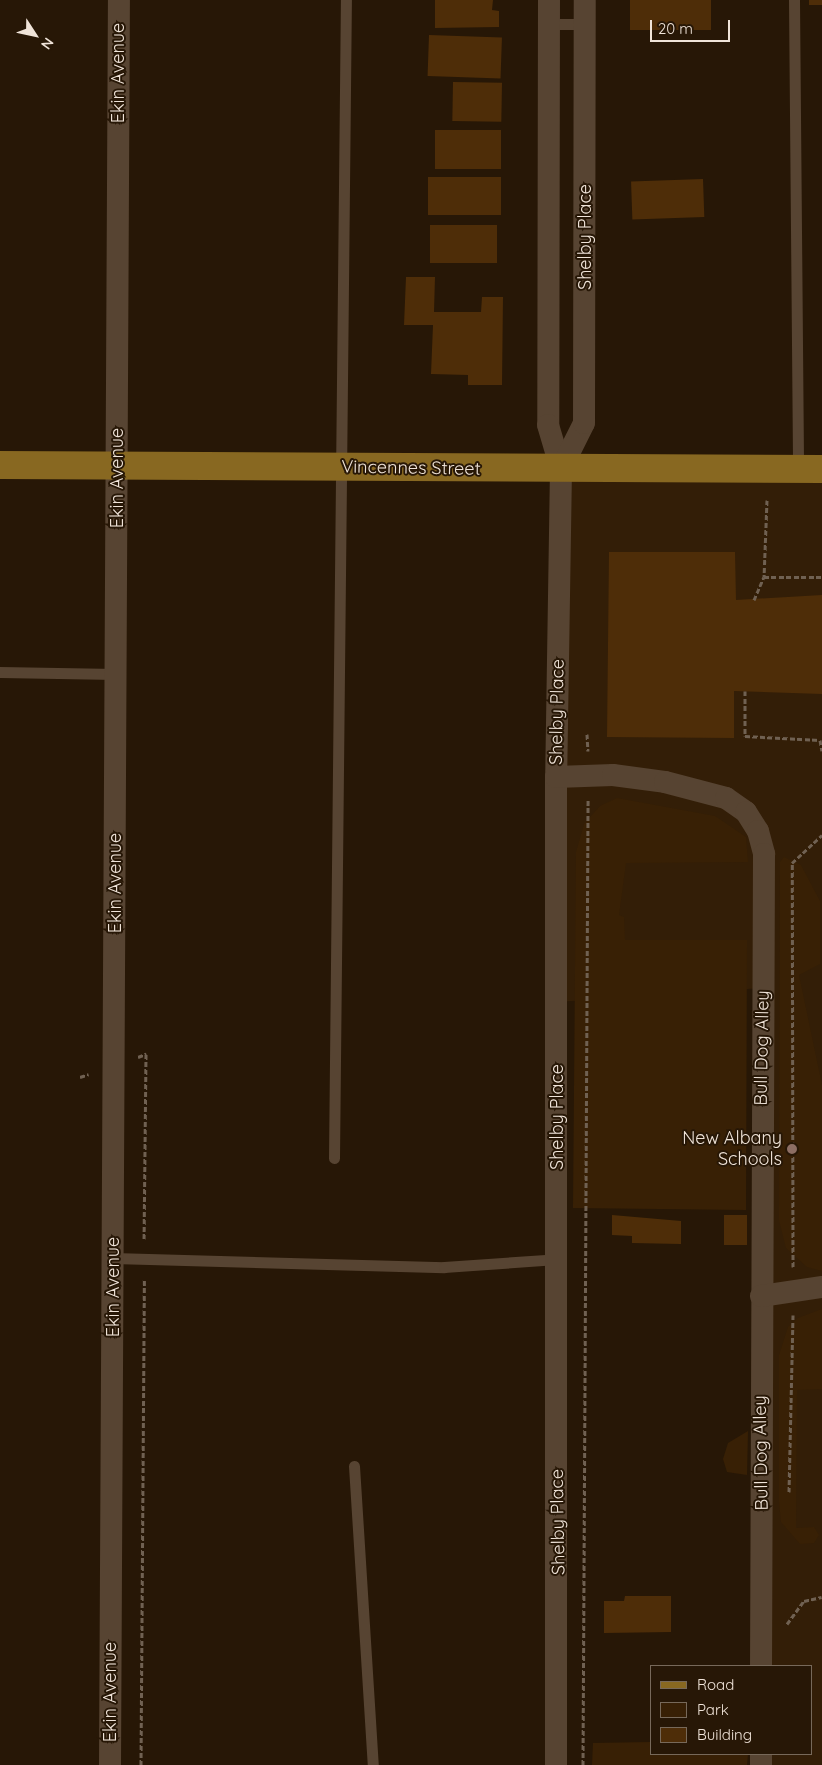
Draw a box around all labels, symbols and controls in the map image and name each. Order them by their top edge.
north arrow [10,10,60,60]
scale bar [652,10,732,42]
text: 20 m [658,19,693,38]
street label: Ekin Avenue [107,23,129,123]
text: N [37,34,58,53]
street label: Shelby Place [574,184,596,290]
street label: Ekin Avenue [106,428,128,528]
street label: Vincennes Street [341,456,481,480]
street label: Shelby Place [545,659,569,765]
street label: Ekin Avenue [104,833,126,933]
street label: Bull Dog Alley [750,990,774,1106]
street label: Shelby Place [546,1064,568,1170]
place label: New Albany Schools [682,1128,782,1170]
marker: New Albany Schools [786,1143,798,1155]
street label: Ekin Avenue [102,1237,124,1337]
street label: Bull Dog Alley [749,1395,773,1511]
street label: Shelby Place [546,1469,570,1575]
street label: Ekin Avenue [99,1642,121,1742]
legend [650,1665,812,1755]
text: Road [697,1675,734,1694]
text: Park [697,1700,729,1719]
text: Building [697,1725,752,1744]

